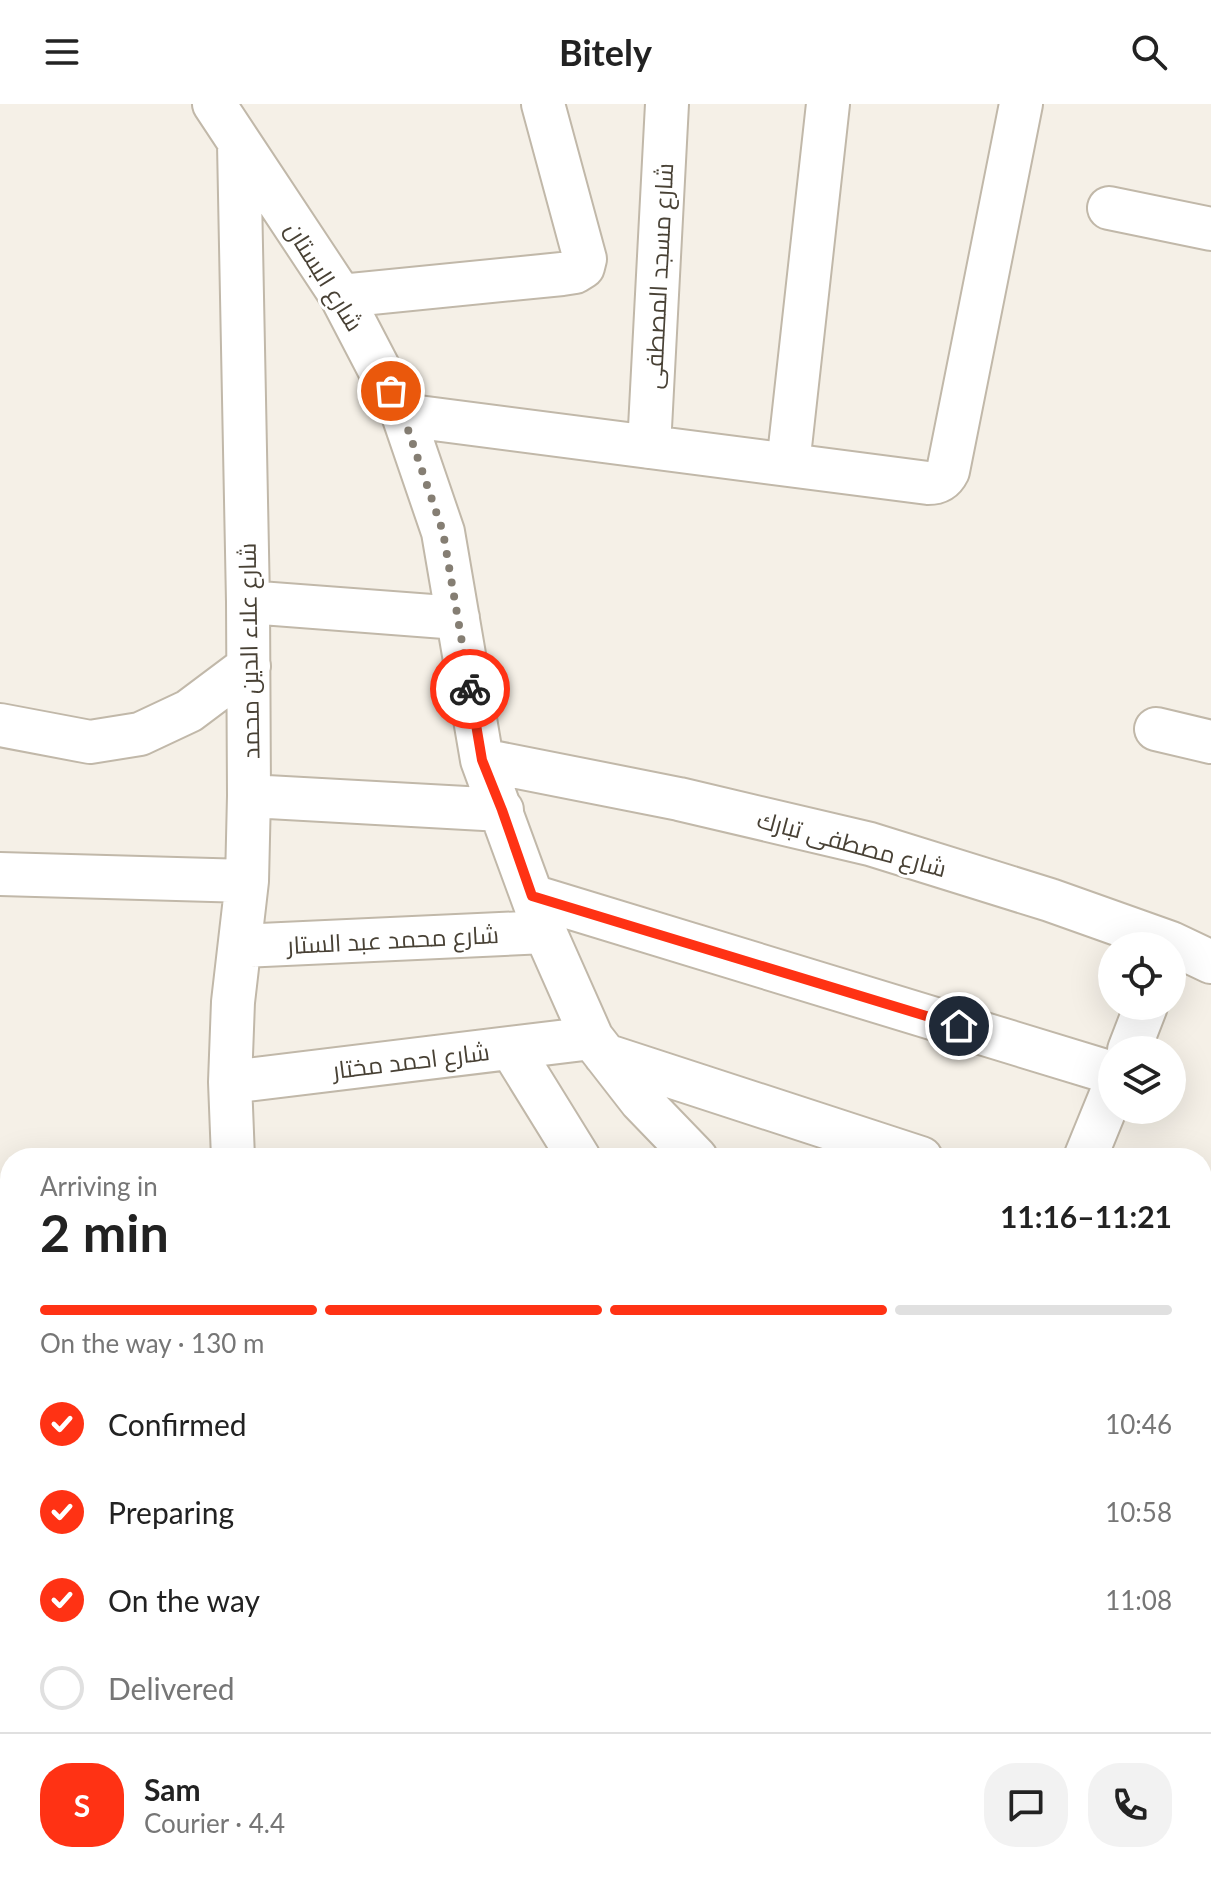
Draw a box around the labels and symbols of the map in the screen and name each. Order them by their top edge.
street label: شارع مسجد المصطفى [638,162,681,390]
street label: شارع البستان [277,216,370,338]
pin [357,357,425,425]
street label: شارع علاء الدين محمد [232,543,267,759]
courier [430,649,510,729]
street label: شارع مصطفى تبارك [753,804,950,885]
street label: شارع محمد عبد الستار [284,919,500,962]
pin [925,992,993,1060]
street label: شارع احمد مختار [329,1036,492,1087]

